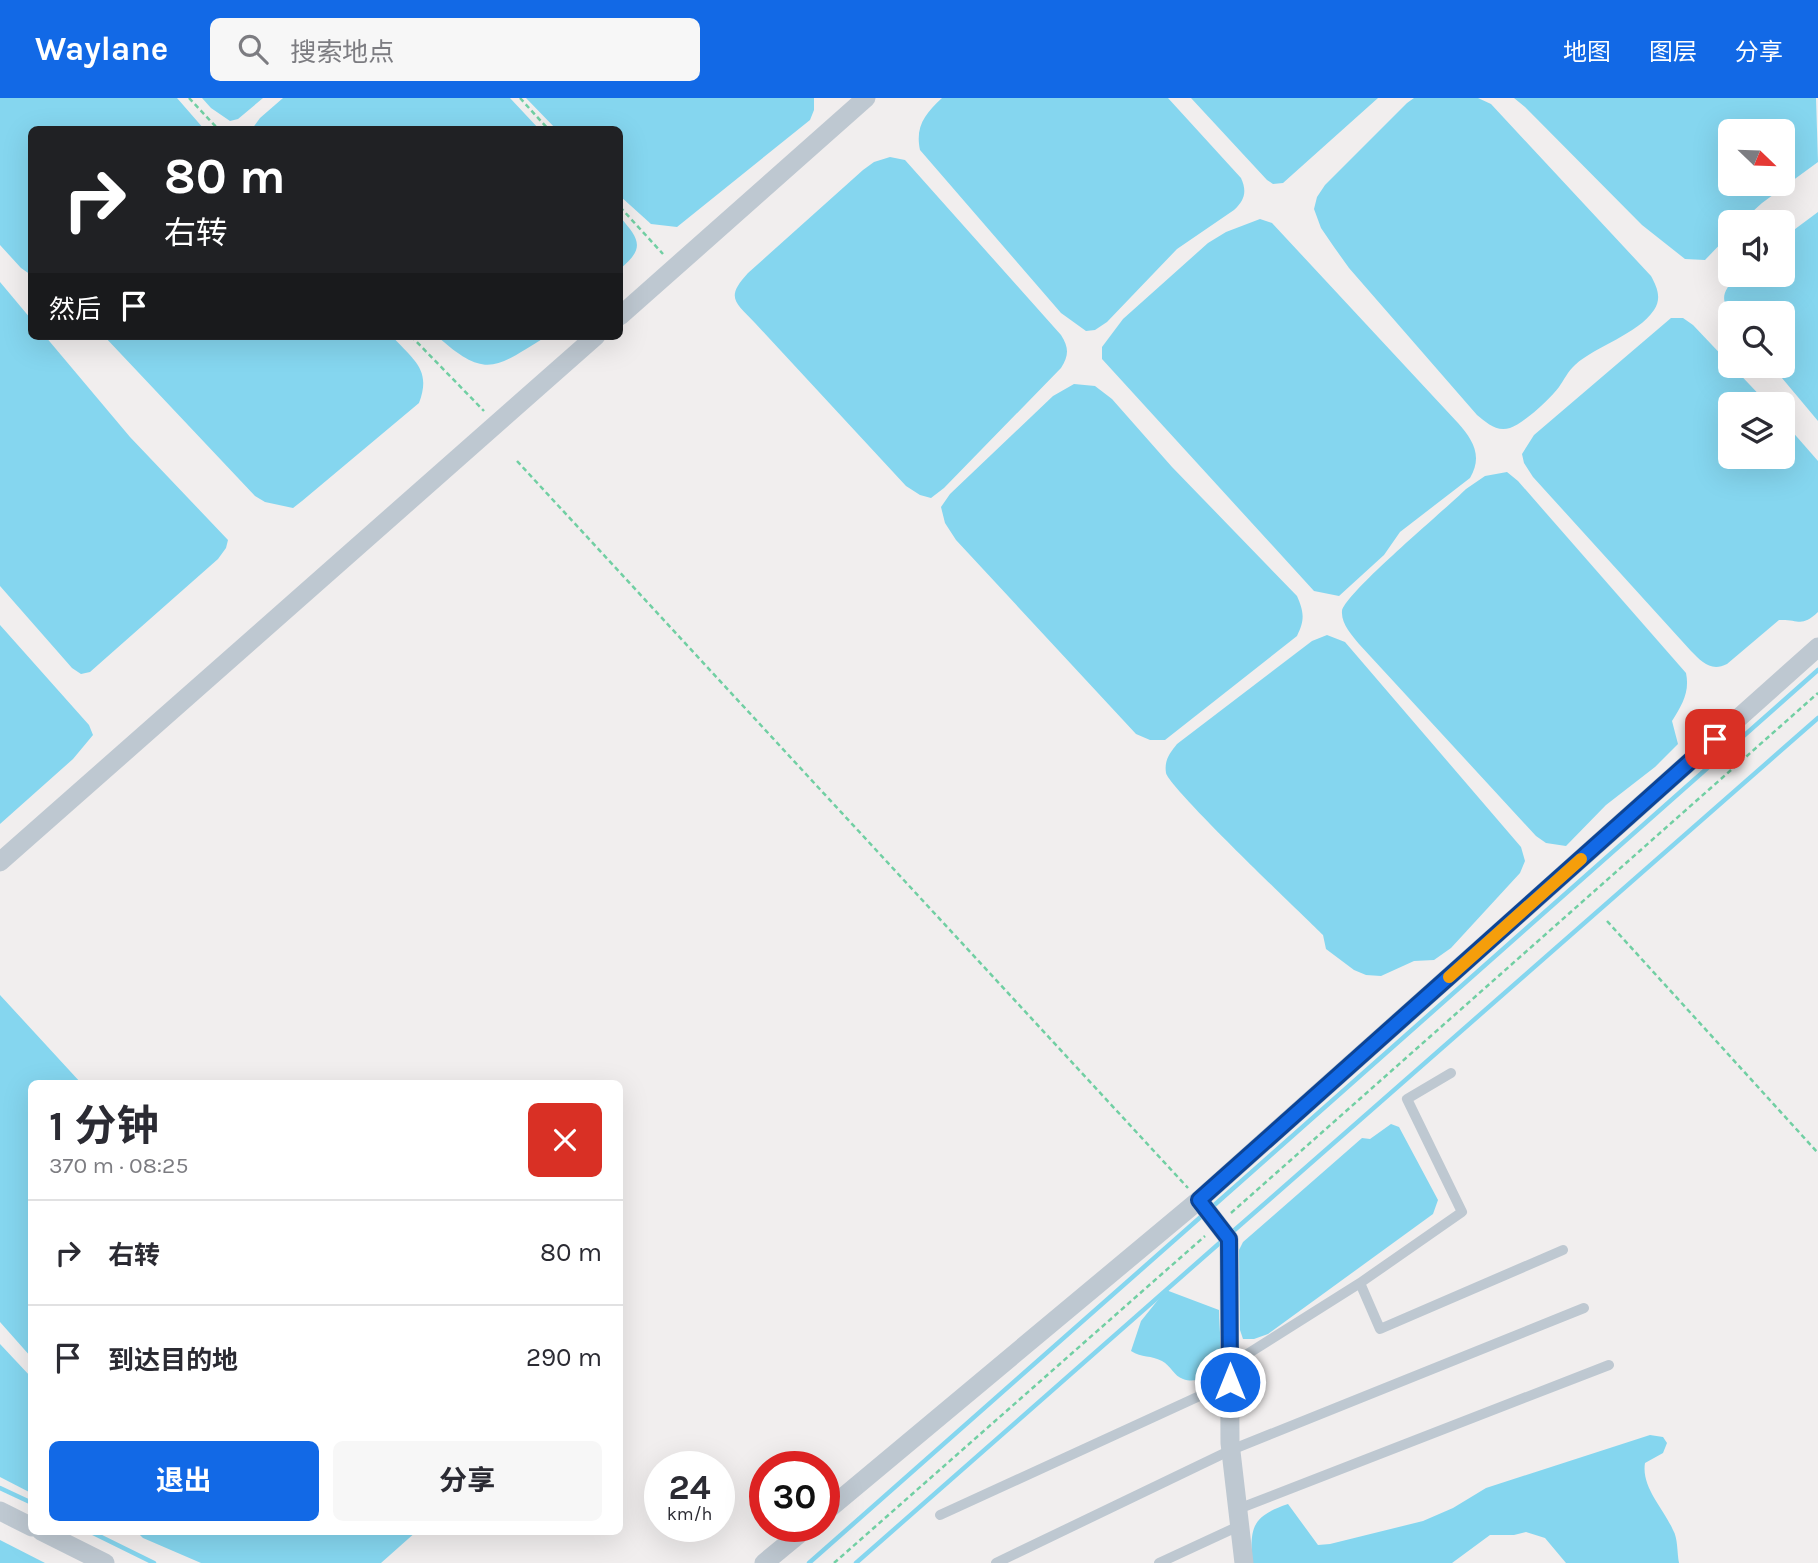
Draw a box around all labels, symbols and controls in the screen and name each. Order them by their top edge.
search box [210,18,700,81]
text: Waylane [35,30,168,68]
icon: search [234,30,272,68]
text: 搜索地点 [290,37,394,68]
text: 地图 [1563,38,1611,66]
text: 图层 [1649,38,1697,66]
text: 分享 [1735,38,1783,66]
north arrow [1718,119,1796,196]
map controls [1718,119,1795,469]
text: 80 m [164,148,286,205]
icon: right [49,154,140,245]
button: sound [1718,210,1795,287]
text: 右转 [164,215,228,252]
icon: arrive [115,287,153,325]
text: 然后 [49,294,101,325]
button: search [1718,301,1795,378]
button: layers [1718,392,1795,469]
pin [1685,709,1745,769]
icon: arrive [1696,720,1734,758]
text: 1 分钟 [49,1101,159,1151]
button: close [528,1103,602,1177]
text: 370 m · 08:25 [49,1152,188,1179]
icon: right [49,1234,87,1272]
text: 80 m [540,1237,602,1268]
text: 右转 [108,1240,160,1271]
icon: arrive [49,1339,87,1377]
text: 290 m [526,1342,602,1373]
text: 到达目的地 [108,1345,238,1376]
position arrow [1193,1345,1267,1419]
button: 退出 [49,1441,319,1521]
button: 分享 [333,1441,602,1521]
speed limit sign: 30 [749,1451,840,1542]
text: 24 [669,1467,711,1508]
text: km/h [667,1503,712,1525]

